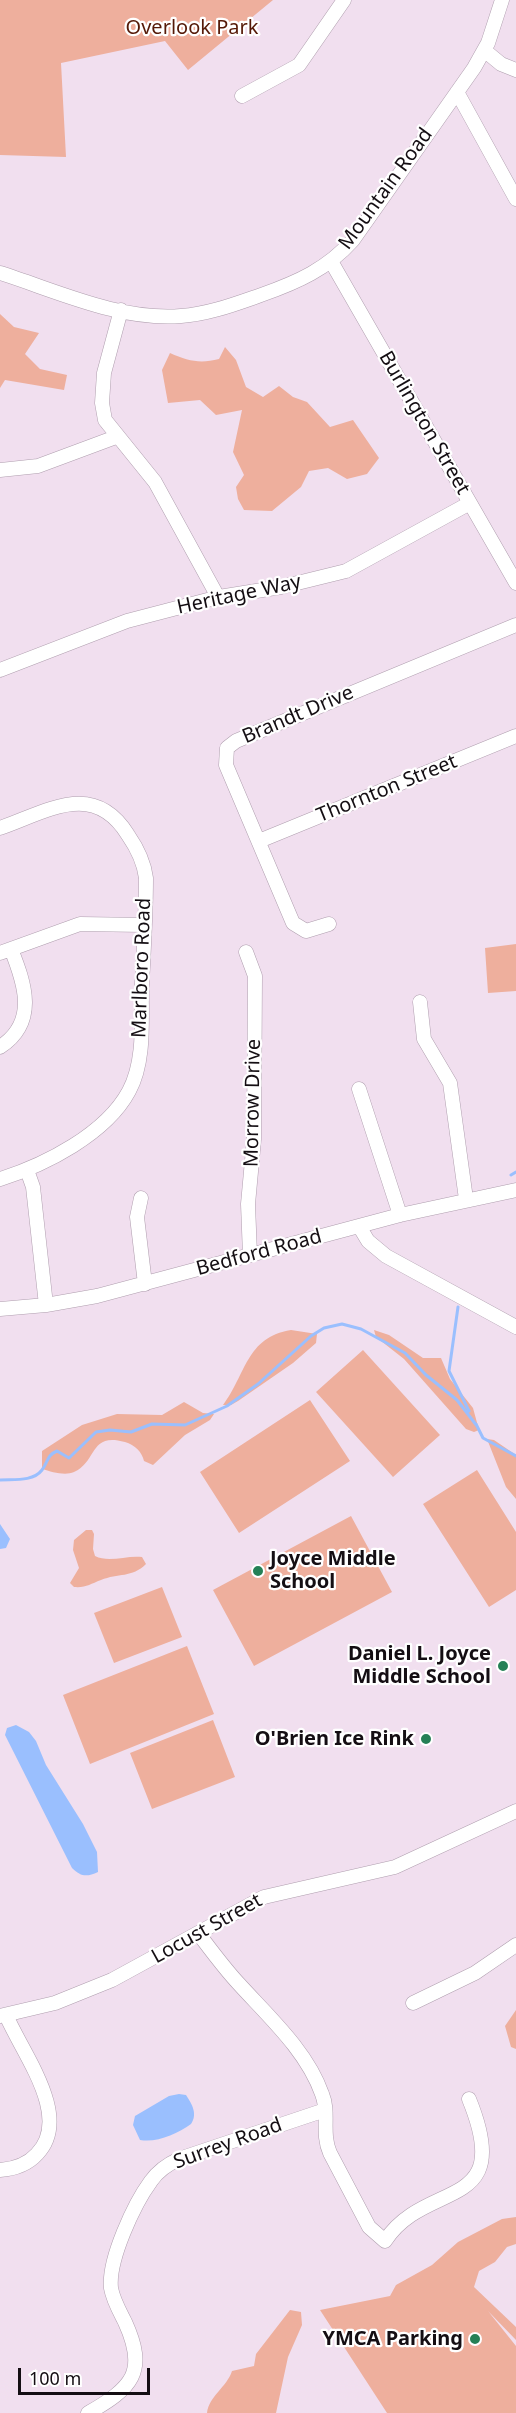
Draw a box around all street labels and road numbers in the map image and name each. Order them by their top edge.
street label: Mountain Road [334,124,438,254]
street label: Burlington Street [373,347,475,499]
street label: Heritage Way [175,570,303,620]
street label: Brandt Drive [239,681,357,749]
street label: Thornton Street [313,750,461,828]
street label: Marlboro Road [128,897,156,1039]
street label: Morrow Drive [240,1039,266,1167]
street label: Bedford Road [194,1225,324,1281]
street label: Locust Street [148,1889,266,1969]
street label: Surrey Road [170,2113,286,2175]

